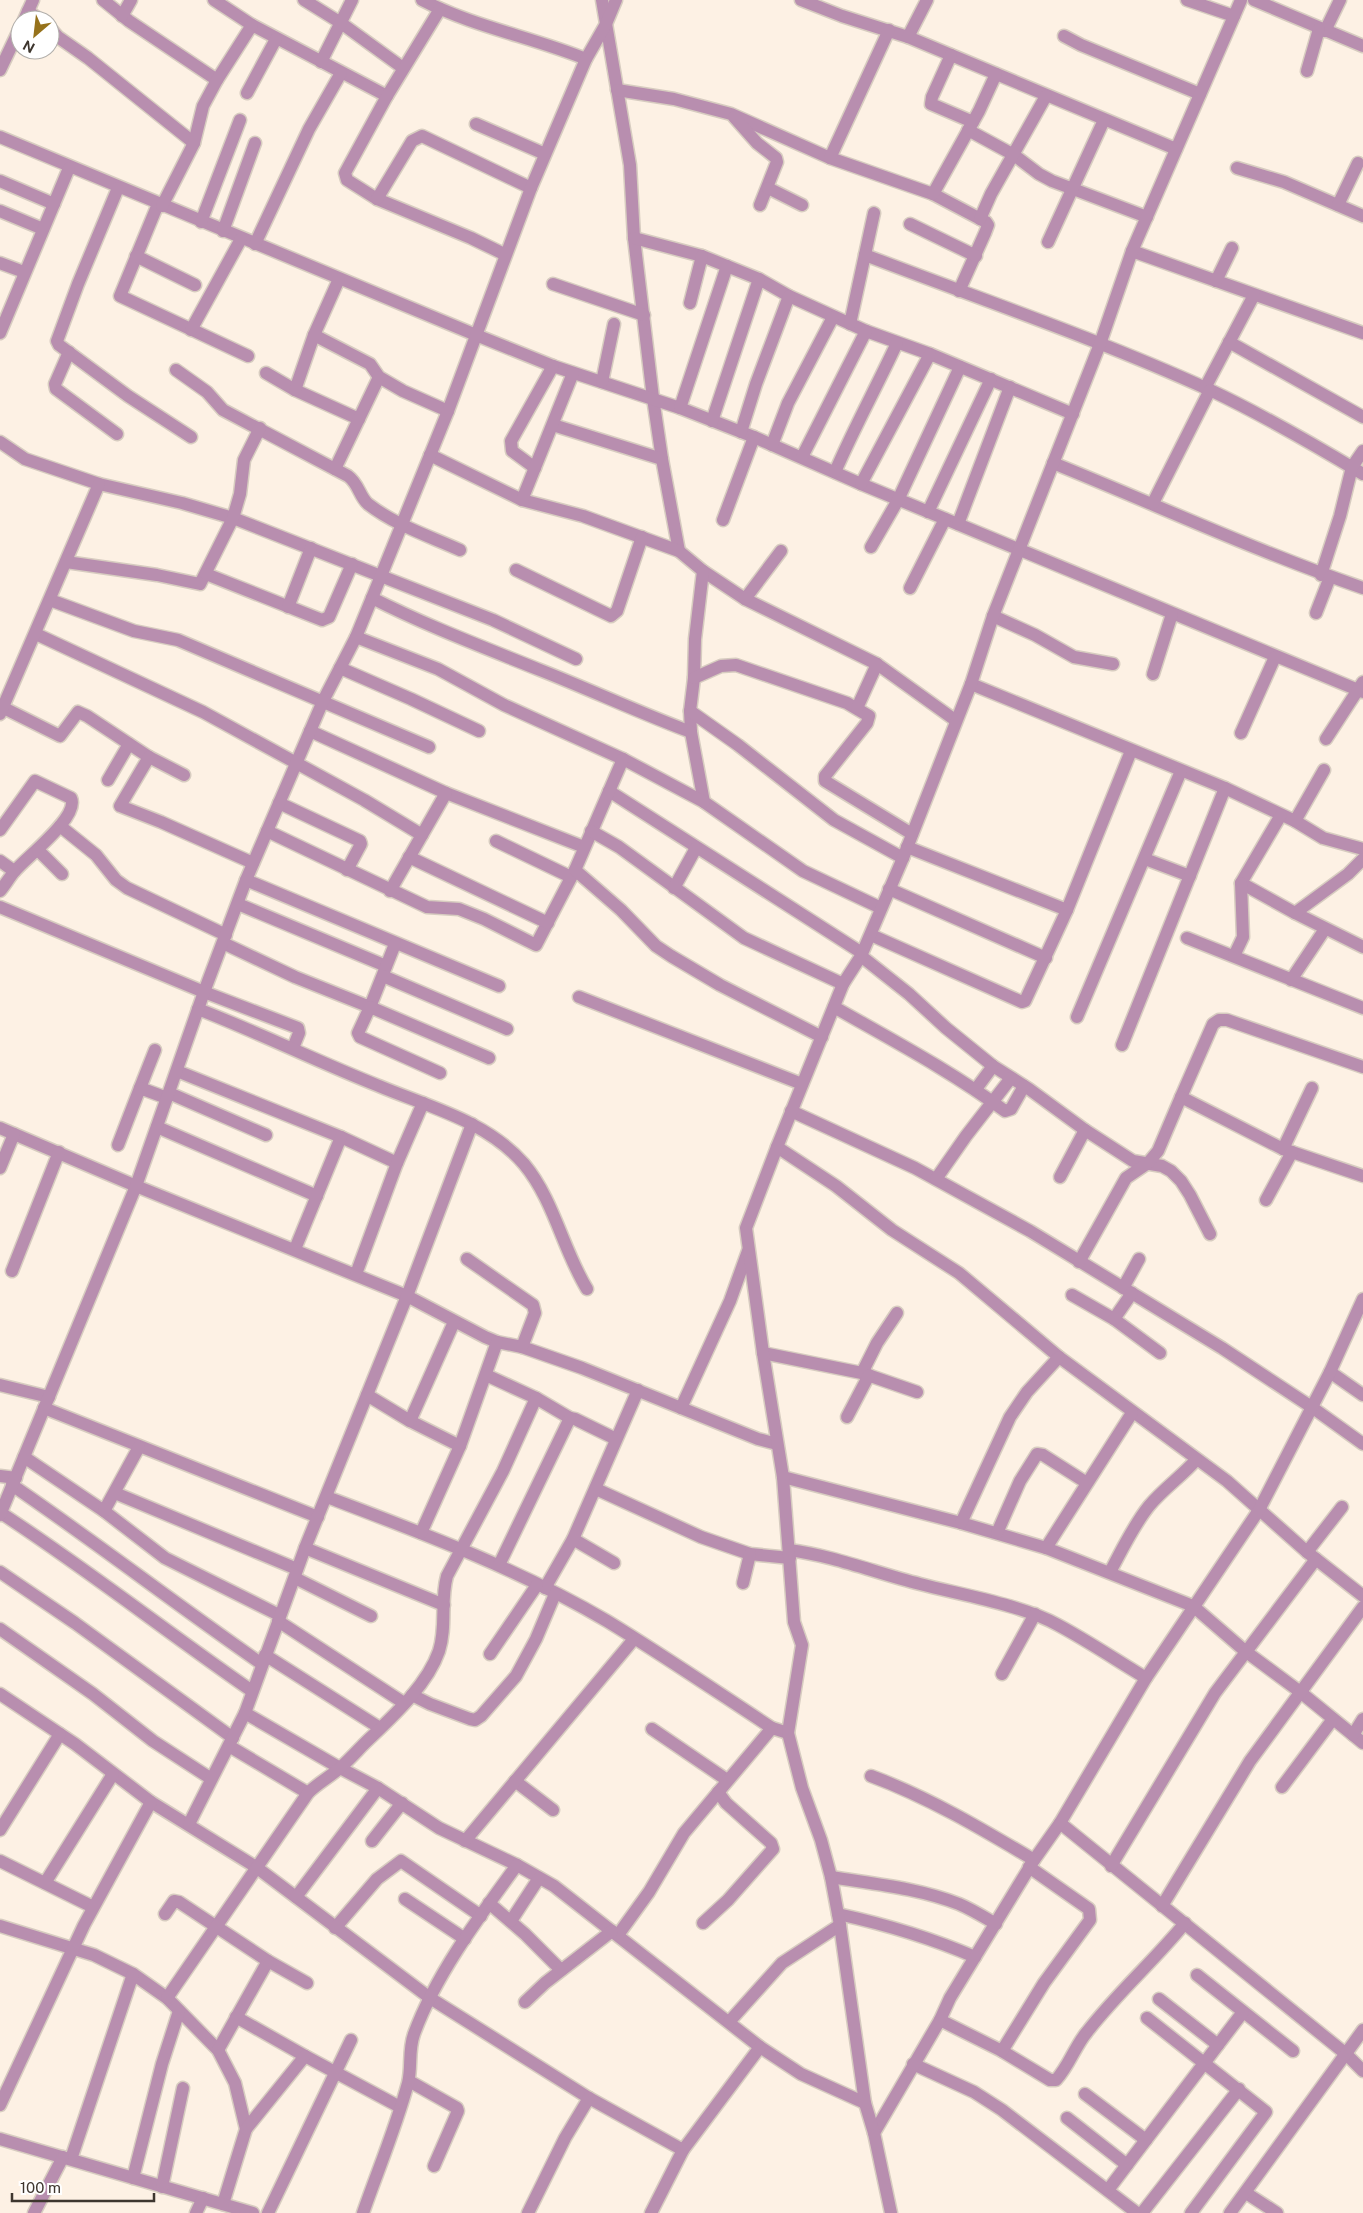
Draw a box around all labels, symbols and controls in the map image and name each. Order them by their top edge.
north arrow [10,10,60,60]
text: N [20,37,37,56]
scale bar [12,2170,155,2202]
text: 100 m [20,2179,61,2196]

